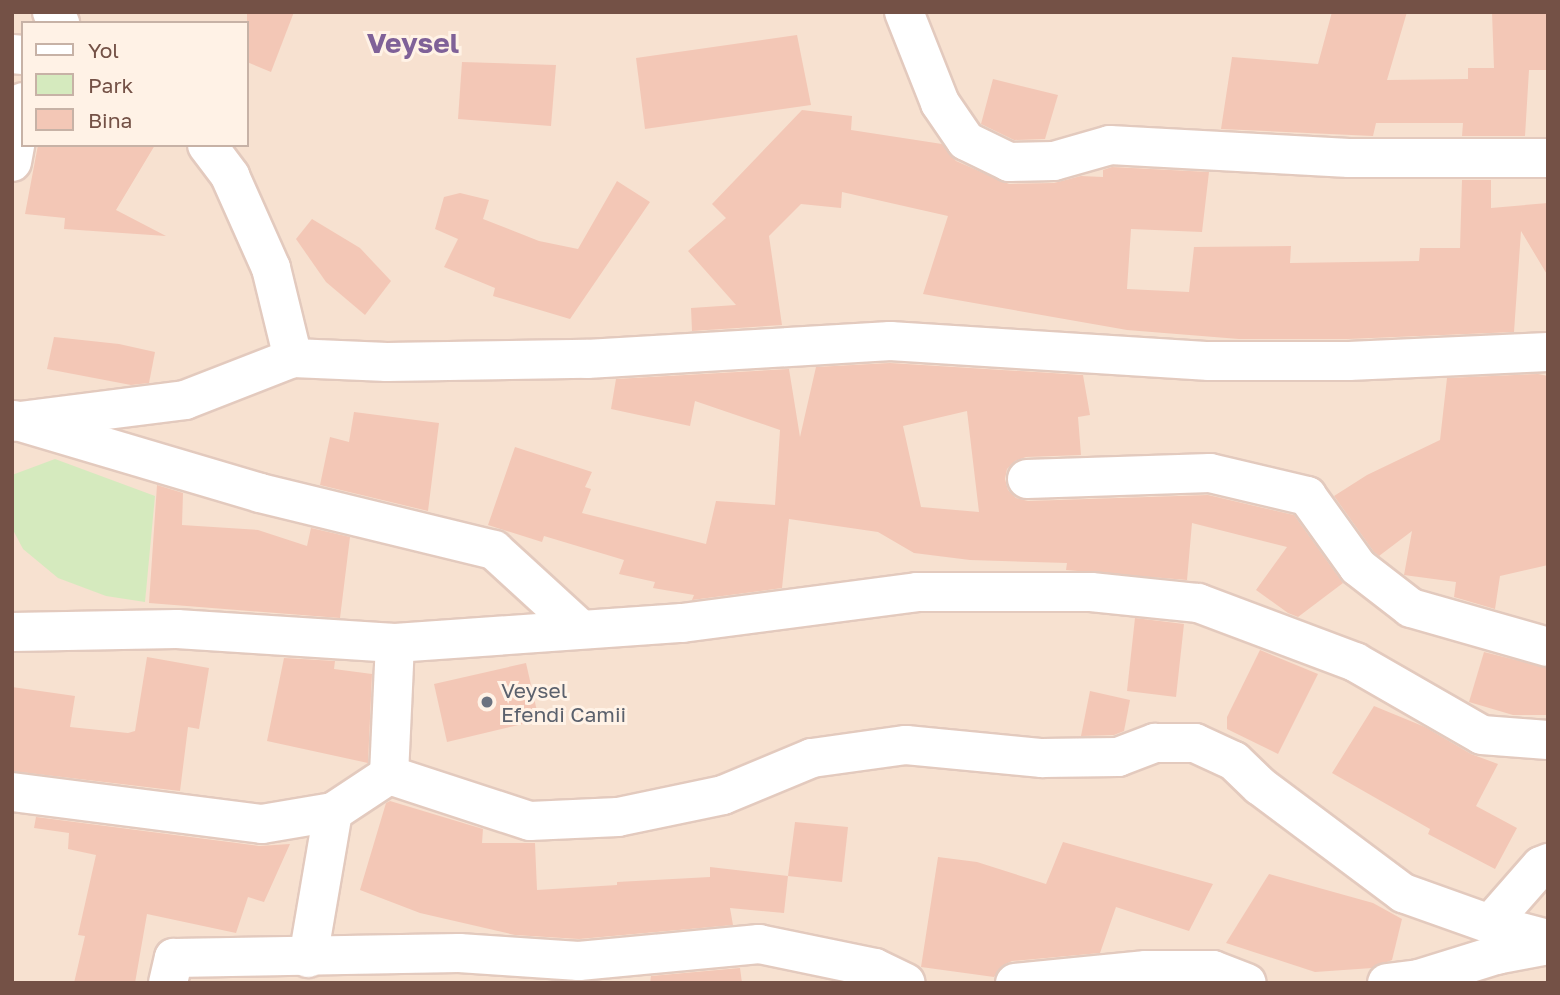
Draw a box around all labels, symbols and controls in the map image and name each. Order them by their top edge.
legend [21,21,248,147]
district label: Veysel [367,26,459,60]
text: Yol [88,37,119,63]
text: Park [88,72,133,98]
text: Bina [88,107,132,133]
place label: Veysel Efendi Camii [501,677,626,727]
marker: Veysel Efendi Camii [479,694,495,710]

